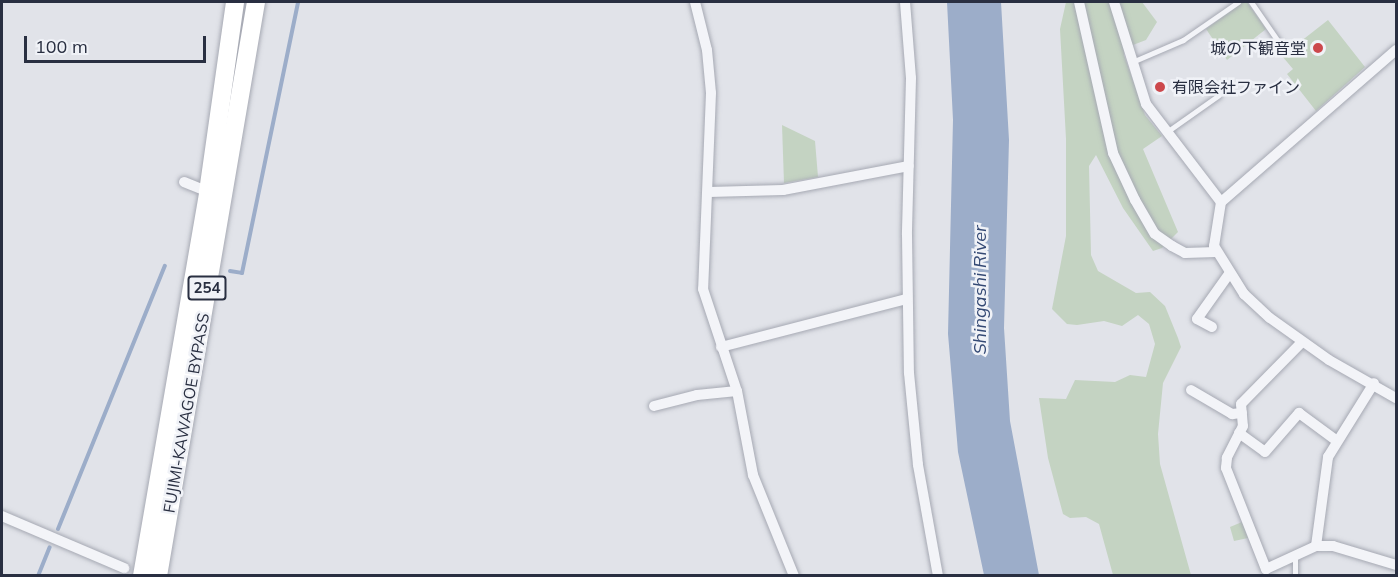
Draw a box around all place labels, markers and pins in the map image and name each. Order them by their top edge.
place label: 城の下観音堂 [1210,38,1306,58]
marker: 城の下観音堂 [1311,41,1325,55]
place label: 有限会社ファイン [1172,77,1300,97]
marker: 有限会社ファイン [1153,80,1167,94]

